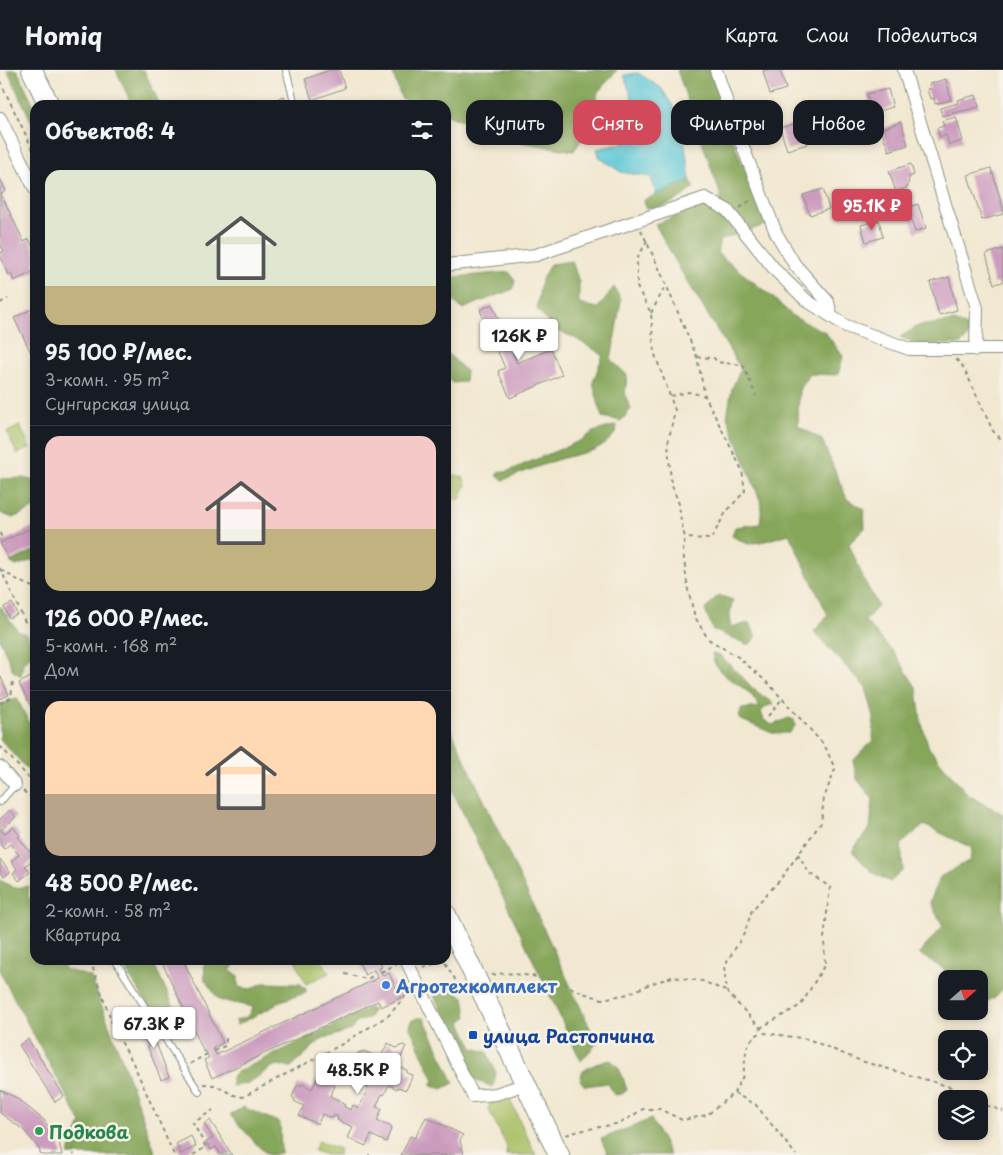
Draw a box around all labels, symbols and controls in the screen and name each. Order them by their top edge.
text: Homiq [25,17,102,53]
text: Карта [725,21,778,48]
text: Слои [806,21,849,48]
text: Поделиться [877,21,978,48]
chip: Купить [466,100,563,145]
chip: Снять [573,100,661,145]
chip: Фильтры [671,100,783,145]
chip: Новое [793,100,884,145]
text: Объектов: 4 [45,114,175,146]
icon: filters [408,116,436,144]
pin: 95.1K ₽ [826,189,918,231]
text: 95.1K ₽ [843,193,901,217]
icon: home [196,203,286,293]
pin: 126K ₽ [478,318,560,361]
text: 126K ₽ [491,323,547,347]
text: 95 100 ₽/мес. [45,335,192,367]
text: 3-комн. · 95 m² [45,367,170,391]
text: Сунгирская улица [45,391,190,415]
icon: home [196,468,286,558]
text: 126 000 ₽/мес. [45,601,209,633]
text: 5-комн. · 168 m² [45,633,177,657]
text: Дом [45,657,79,681]
icon: home [196,733,286,823]
text: 48 500 ₽/мес. [45,866,198,898]
text: 2-комн. · 58 m² [45,898,171,922]
text: Квартира [45,922,120,946]
north arrow [938,970,988,1020]
map controls [938,970,988,1140]
place label: Агротехкомплект [395,972,558,999]
marker: Агротехкомплект [380,979,392,991]
pin: 67.3K ₽ [108,1006,200,1049]
text: 67.3K ₽ [123,1011,185,1035]
place label: улица Растопчина [483,1022,655,1049]
marker: улица Растопчина [467,1029,479,1041]
button: locate [938,1030,988,1080]
pin: 48.5K ₽ [312,1052,404,1095]
text: 48.5K ₽ [327,1057,389,1081]
button: layers [938,1090,988,1140]
place label: Подкова [49,1118,129,1145]
marker: Подкова [33,1125,45,1137]

